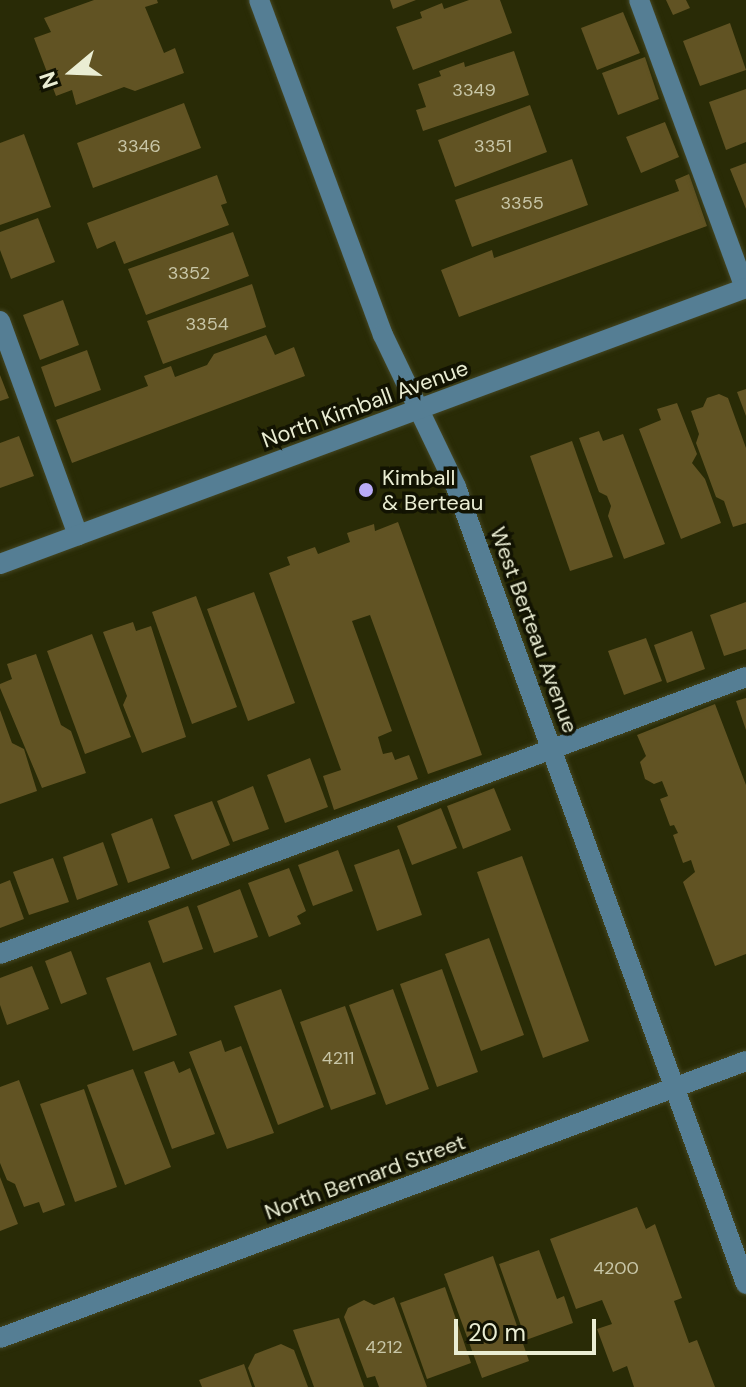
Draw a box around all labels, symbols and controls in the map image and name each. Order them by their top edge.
north arrow [32,32,112,112]
text: N [33,68,65,92]
house number: 3349 [452,79,496,101]
house number: 3346 [117,135,161,157]
house number: 3351 [474,135,512,157]
house number: 3355 [500,192,544,214]
house number: 3352 [168,262,210,284]
house number: 3354 [185,313,229,335]
street label: North Kimball Avenue [258,354,472,454]
place label: Kimball & Berteau [382,464,483,516]
marker: Kimball & Berteau [357,481,375,499]
street label: West Berteau Avenue [484,523,584,737]
house number: 4211 [322,1047,354,1069]
street label: North Bernard Street [261,1128,469,1226]
house number: 4200 [593,1257,639,1279]
scale bar [458,1303,600,1353]
text: 20 m [468,1317,526,1348]
house number: 4212 [365,1336,403,1358]

